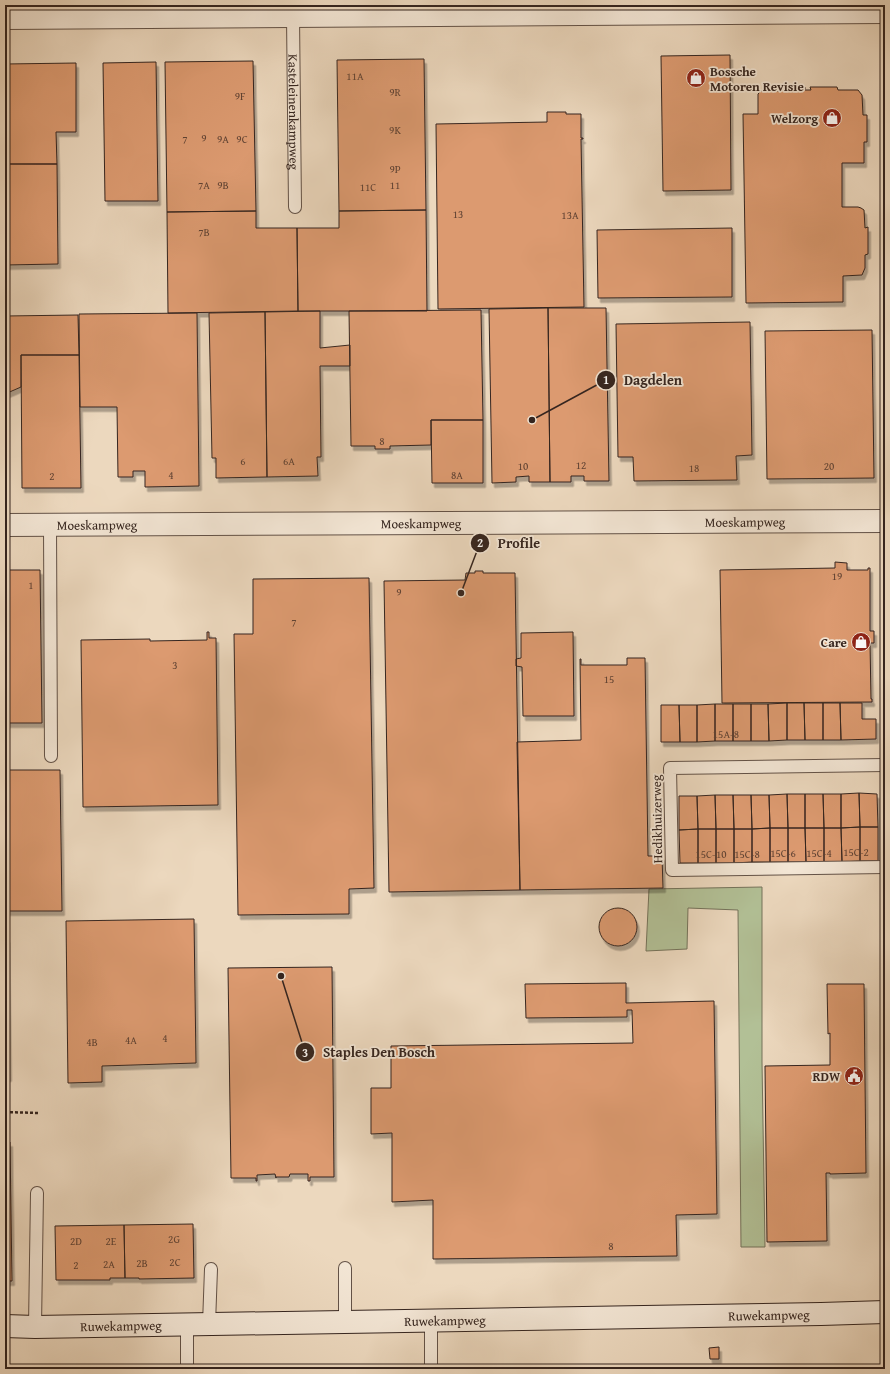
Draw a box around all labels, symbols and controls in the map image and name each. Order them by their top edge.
street label: Kasteleinenkampweg [284,54,304,171]
place label: Bossche Motoren Revisie [710,62,804,96]
shop icon: Bossche Motoren Revisie [685,67,707,89]
house number: 11A [346,68,364,84]
house number: 9R [389,84,401,100]
house number: 9F [235,88,245,104]
shop icon: Welzorg [821,107,843,129]
place label: Welzorg [771,109,818,128]
house number: 9K [389,122,401,138]
house number: 9 [201,130,207,146]
house number: 7 [182,131,188,147]
house number: 9A [217,131,229,147]
house number: 9C [236,131,248,147]
house number: 9P [389,161,401,177]
house number: 7A [198,177,210,193]
house number: 9B [217,177,229,193]
house number: 11 [390,177,400,193]
house number: 11C [360,179,376,195]
house number: 13 [453,206,463,222]
house number: 13A [561,207,579,223]
house number: 7B [198,224,210,240]
callout: Dagdelen [596,367,690,393]
text: Dagdelen [624,370,683,390]
text: 1 [603,371,609,388]
house number: 8 [379,433,385,449]
house number: 6 [240,453,246,469]
house number: 6A [283,453,295,469]
house number: 12 [576,457,586,473]
house number: 10 [518,458,528,474]
house number: 20 [824,458,834,474]
house number: 18 [689,460,699,476]
house number: 4 [168,467,174,483]
house number: 8A [451,467,463,483]
house number: 2 [49,468,55,484]
street label: Moeskampweg [705,512,786,531]
street label: Moeskampweg [381,513,462,533]
street label: Moeskampweg [57,515,138,534]
callout: Profile [470,530,548,556]
text: Profile [498,533,540,553]
text: 2 [477,534,483,551]
house number: 19 [832,568,842,584]
house number: 1 [28,577,34,593]
house number: 9 [396,584,402,600]
house number: 7 [291,614,297,630]
shop icon: Care [850,631,872,653]
place label: Care [821,633,847,652]
house number: 3 [172,657,178,673]
house number: 15 [604,671,614,687]
house number: 15A-8 [713,726,739,742]
street label: Hedikhuizerweg [647,774,667,863]
house number: 15C-2 [843,844,869,860]
house number: 15C-6 [770,845,796,861]
house number: 15C-4 [806,845,832,861]
house number: 15C-10 [696,846,726,862]
house number: 15C-8 [734,846,760,862]
house number: 4 [162,1030,168,1046]
house number: 4A [125,1032,137,1048]
house number: 4B [86,1034,98,1050]
callout: Staples Den Bosch [295,1039,443,1065]
text: Staples Den Bosch [323,1042,436,1062]
text: 3 [302,1044,308,1061]
public building icon: RDW [843,1065,865,1087]
place label: RDW [813,1067,841,1086]
house number: 2G [168,1231,180,1247]
house number: 2D [70,1233,82,1249]
house number: 2E [106,1233,117,1249]
house number: 8 [608,1238,614,1254]
house number: 2C [169,1254,181,1270]
house number: 2B [136,1255,148,1271]
house number: 2A [103,1256,115,1272]
house number: 2 [73,1257,79,1273]
street label: Ruwekampweg [728,1305,810,1325]
street label: Ruwekampweg [404,1310,486,1330]
street label: Ruwekampweg [80,1315,162,1336]

